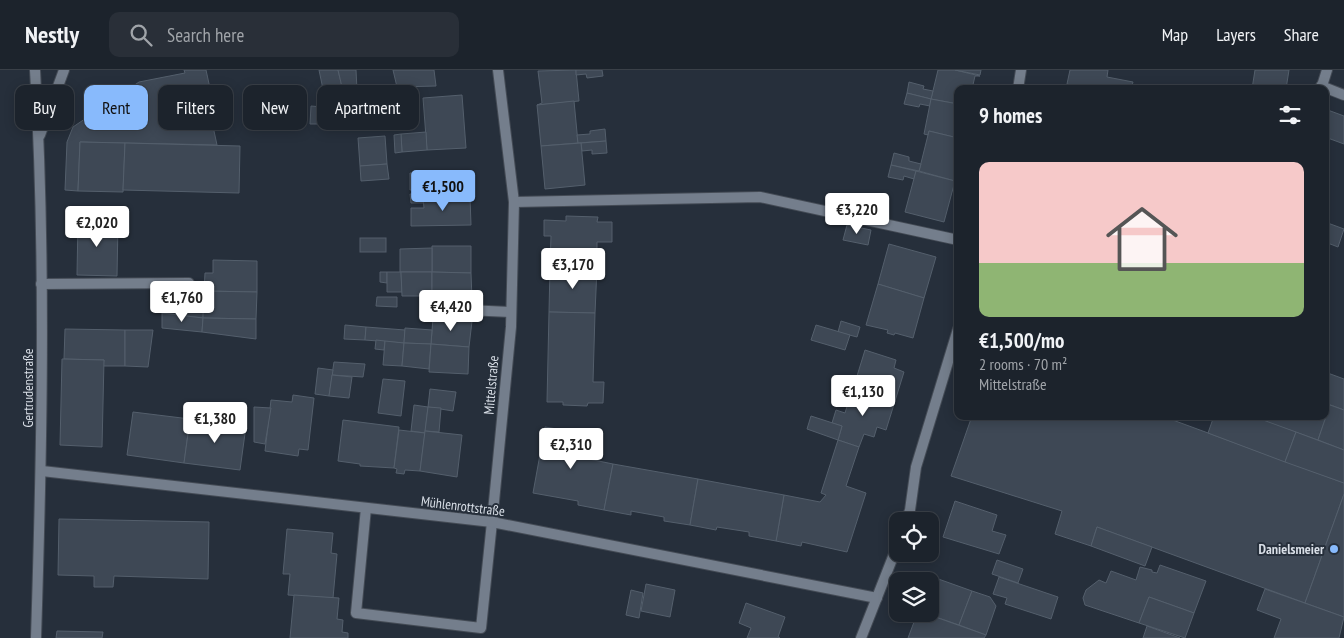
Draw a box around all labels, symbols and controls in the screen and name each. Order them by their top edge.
search box [109,12,459,57]
text: Nestly [25,19,79,50]
icon: search [127,21,155,49]
text: Search here [167,23,244,47]
text: Map [1162,23,1188,46]
text: Layers [1216,23,1256,46]
text: Share [1284,23,1319,46]
chip: Buy [15,85,74,130]
chip: Rent [84,85,148,130]
chip: Filters [158,85,233,130]
chip: New [243,85,307,130]
chip: Apartment [317,85,419,130]
icon: filters [1276,101,1304,129]
text: 9 homes [979,102,1042,129]
pin: €1,500 [402,170,484,212]
text: €1,500 [422,176,464,196]
pin: €3,220 [816,192,898,235]
icon: home [1097,194,1187,284]
text: €3,220 [836,199,878,219]
pin: €2,020 [56,206,138,248]
text: €2,020 [76,212,118,232]
pin: €3,170 [532,248,614,290]
text: €3,170 [552,254,594,274]
pin: €1,760 [141,280,223,323]
text: €1,760 [161,287,203,307]
pin: €4,420 [410,290,492,332]
text: €4,420 [430,296,472,316]
text: €1,500/mo [979,327,1064,354]
street label: Gertrudenstraße [19,348,37,428]
text: 2 rooms · 70 m² [979,354,1067,374]
street label: Mittelstraße [479,355,503,415]
pin: €1,130 [822,374,904,417]
text: Mittelstraße [979,374,1047,394]
text: €1,130 [842,381,884,401]
pin: €1,380 [174,402,256,444]
text: €1,380 [194,408,236,428]
pin: €2,310 [530,428,612,470]
text: €2,310 [550,434,592,454]
street label: Mühlenrottstraße [420,492,506,520]
map controls [889,512,939,622]
button: locate [889,512,939,562]
place label: Danielsmeier [1258,540,1325,558]
marker: Danielsmeier [1328,543,1340,555]
button: layers [889,572,939,622]

